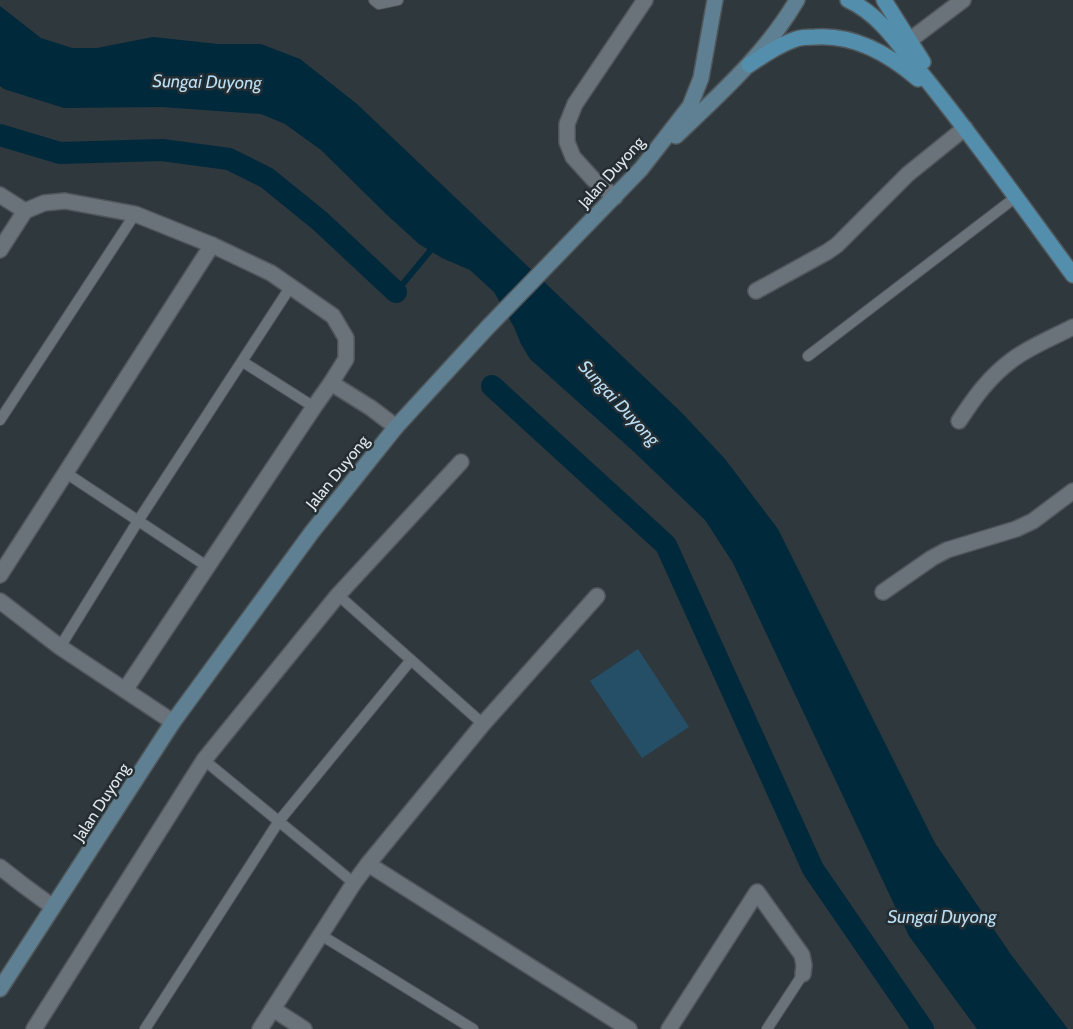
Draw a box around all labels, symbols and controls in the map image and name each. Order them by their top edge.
water label: Sungai Duyong [152,70,262,94]
street label: Jalan Duyong [574,132,649,213]
water label: Sungai Duyong [574,356,665,451]
street label: Jalan Duyong [301,431,373,514]
street label: Jalan Duyong [69,759,134,846]
water label: Sungai Duyong [887,906,997,928]

